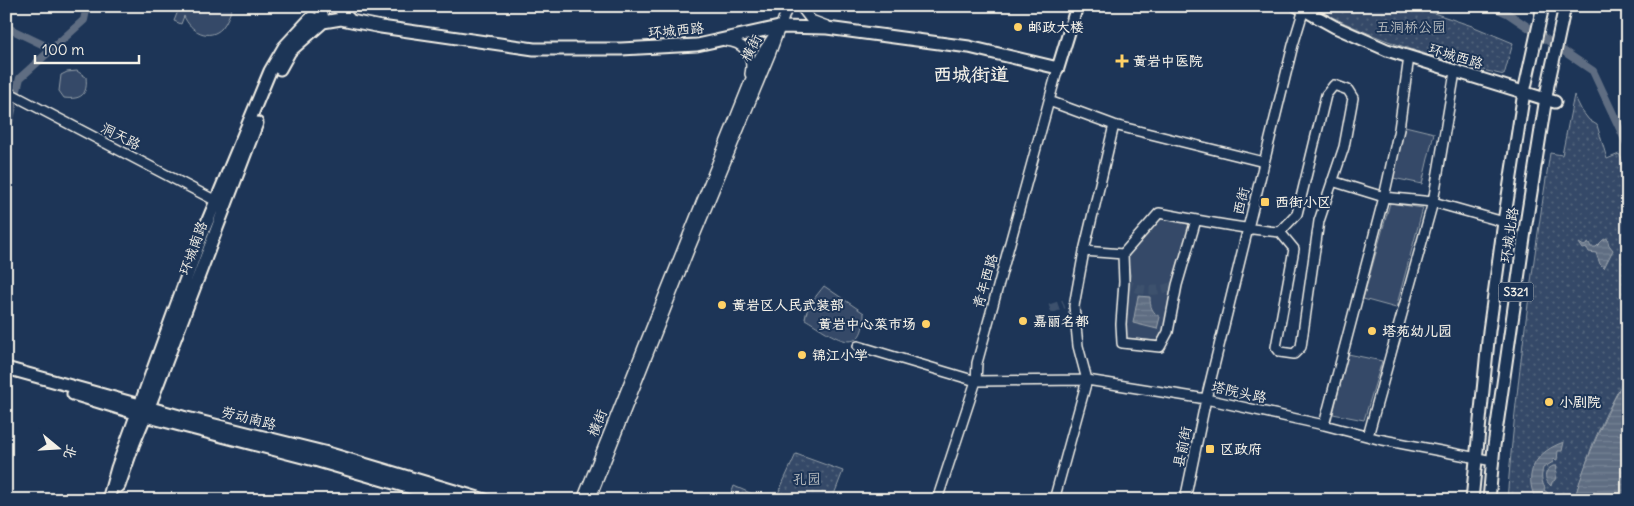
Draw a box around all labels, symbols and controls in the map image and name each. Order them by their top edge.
place label: 邮政大楼 [1028,18,1084,36]
park label: 五洞桥公园 [1376,18,1446,36]
street label: 环城西路 [647,19,705,41]
marker: 邮政大楼 [1012,21,1024,33]
street label: 横街 [736,31,766,65]
scale bar [35,32,139,64]
street label: 环城西路 [1427,39,1485,73]
text: 100 m [42,40,84,59]
place label: 黄岩中医院 [1133,52,1203,70]
marker: 黄岩中医院 [1115,54,1129,68]
district label: 西城街道 [933,62,1009,86]
street label: 洞天路 [98,118,144,154]
street label: 西街 [1229,185,1253,217]
place label: 西街小区 [1275,193,1331,211]
marker: 西街小区 [1259,196,1271,208]
street label: 环城北路 [1496,206,1522,264]
street label: 环城南路 [175,219,211,277]
street label: 青年西路 [969,252,1001,310]
road number: S321 [1498,282,1534,302]
place label: 黄岩区人民武装部 [732,296,844,314]
marker: 黄岩区人民武装部 [716,299,728,311]
place label: 嘉丽名都 [1033,312,1089,330]
place label: 黄岩中心菜市场 [818,315,916,333]
marker: 嘉丽名都 [1017,315,1029,327]
marker: 黄岩中心菜市场 [920,318,932,330]
place label: 塔苑幼儿园 [1382,322,1452,340]
marker: 塔苑幼儿园 [1366,325,1378,337]
place label: 锦江小学 [812,346,868,364]
marker: 锦江小学 [796,349,808,361]
street label: 塔院头路 [1210,377,1268,407]
place label: 小剧院 [1559,393,1601,411]
marker: 小剧院 [1543,396,1555,408]
street label: 劳动南路 [220,402,278,434]
street label: 横街 [583,407,611,439]
north arrow [32,424,82,474]
street label: 县前街 [1169,425,1195,469]
place label: 区政府 [1220,440,1262,458]
text: 北 [60,443,81,461]
marker: 区政府 [1204,443,1216,455]
park label: 孔园 [793,470,821,488]

